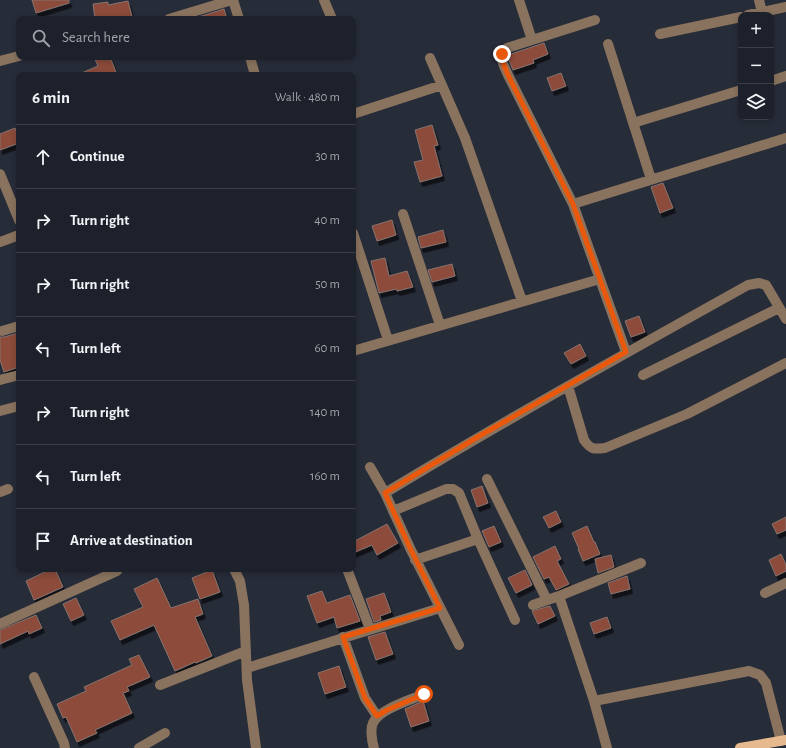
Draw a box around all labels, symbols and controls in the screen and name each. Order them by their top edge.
map controls [738,12,774,120]
button: + [738,12,774,48]
search box [16,16,356,60]
icon: search [30,27,52,49]
text: Search here [62,30,130,45]
route end [493,45,511,63]
button: − [738,48,774,84]
button: layers [738,84,774,120]
text: 6 min [32,89,70,106]
text: Walk · 480 m [275,91,340,104]
icon: ahead [32,146,54,168]
text: Continue [70,149,125,164]
text: 30 m [315,150,340,163]
icon: right [32,210,54,232]
text: Turn right [70,213,129,228]
text: 40 m [314,214,340,227]
icon: right [32,274,54,296]
text: Turn right [70,277,129,292]
text: 50 m [315,278,340,291]
icon: left [32,338,54,360]
text: Turn left [70,341,121,356]
text: 60 m [314,342,340,355]
icon: right [32,402,54,424]
text: Turn right [70,405,129,420]
text: 140 m [310,406,340,419]
icon: left [32,466,54,488]
text: Turn left [70,469,121,484]
text: 160 m [310,470,340,483]
icon: arrive [32,530,54,552]
text: Arrive at destination [70,533,193,548]
route start [415,685,433,703]

